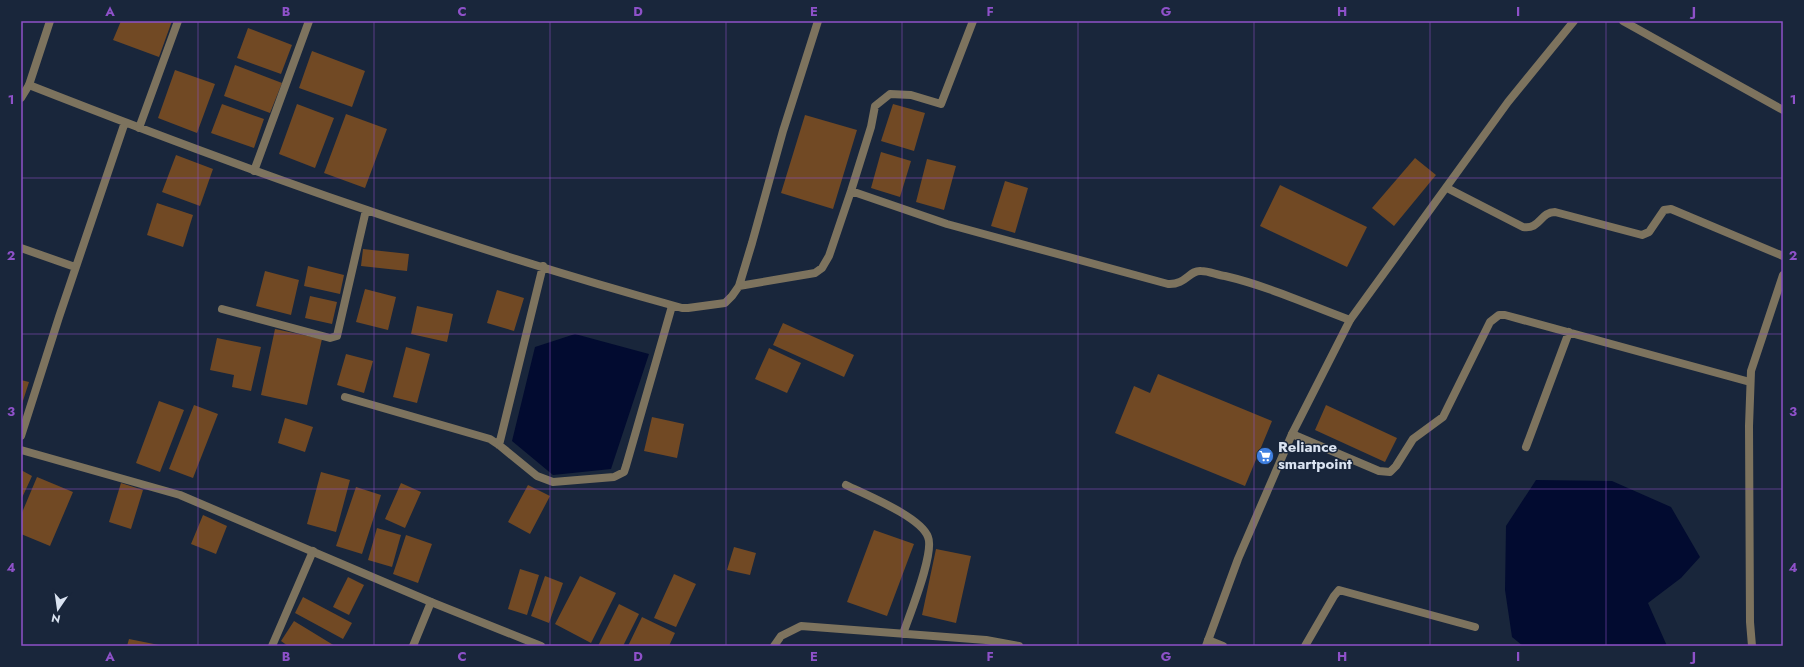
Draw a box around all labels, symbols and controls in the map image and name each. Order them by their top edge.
text: A [104,2,115,21]
text: B [282,2,291,21]
text: C [457,2,467,21]
text: D [633,2,643,21]
text: E [810,2,818,21]
text: F [986,2,994,21]
text: G [1161,2,1172,21]
text: H [1337,2,1347,21]
text: I [1516,2,1520,21]
text: J [1689,2,1696,21]
text: 1 [8,90,14,109]
text: 1 [1790,90,1796,109]
text: 2 [7,246,15,265]
text: 2 [1789,246,1797,265]
text: 3 [7,402,15,421]
text: 3 [1789,402,1797,421]
place label: Reliance smartpoint [1278,436,1352,475]
supermarket icon: Reliance smartpoint [1255,446,1275,466]
text: 4 [6,558,16,577]
text: 4 [1788,558,1798,577]
north arrow [38,589,78,629]
text: N [50,610,62,628]
text: A [104,647,115,666]
text: B [282,647,291,666]
text: C [457,647,467,666]
text: D [633,647,643,666]
text: E [810,647,818,666]
text: F [986,647,994,666]
text: G [1161,647,1172,666]
text: H [1337,647,1347,666]
text: I [1516,647,1520,666]
text: J [1689,647,1696,666]

